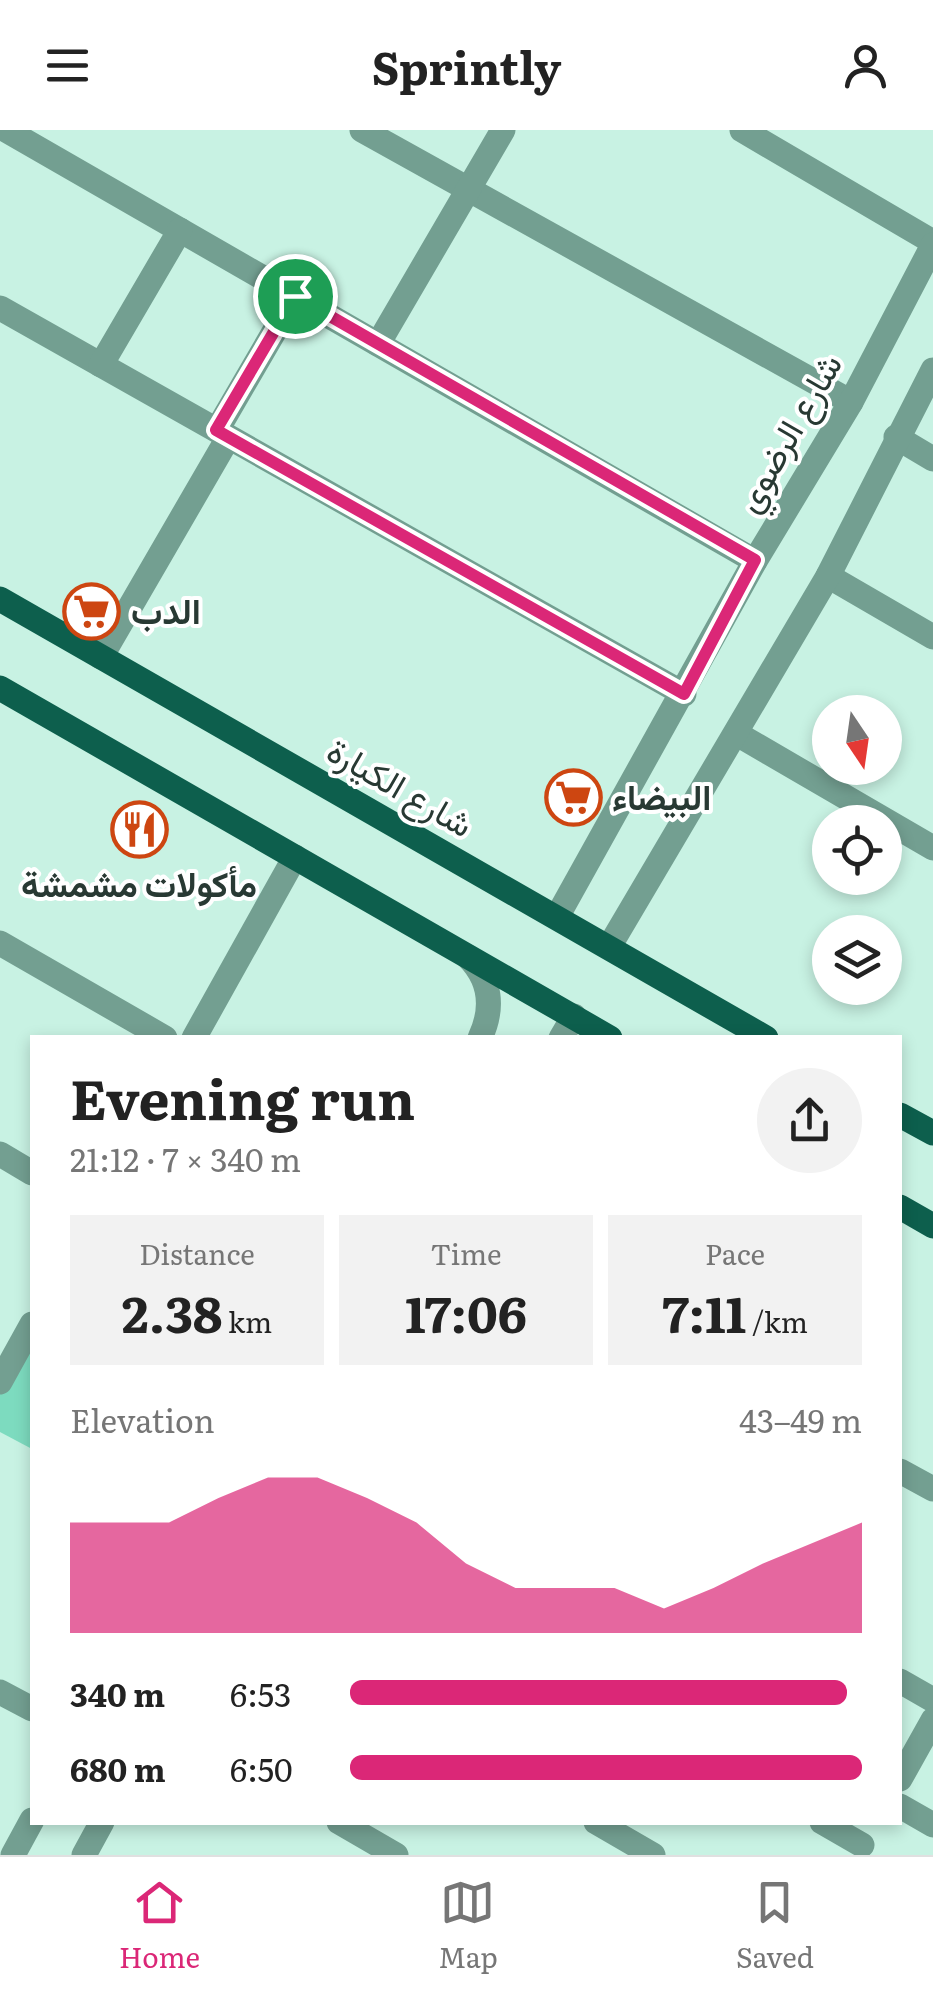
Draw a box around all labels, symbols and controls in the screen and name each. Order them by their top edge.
text: Sprintly [372,32,561,99]
icon: menu [40,38,95,93]
icon: person [838,38,893,93]
pin [253,254,338,339]
icon: arrive [268,269,323,324]
street label: شارع الرضوي [720,342,858,524]
supermarket icon: الدب [62,582,122,642]
place label: الدب [131,583,201,635]
north arrow [812,695,902,785]
map controls [812,695,902,1005]
street label: شارع الكيارة [318,723,484,849]
supermarket icon: البيضاء [543,768,603,828]
place label: البيضاء [612,769,711,821]
restaurant icon: مأكولات مشمشة [109,799,169,859]
button: locate [812,805,902,895]
place label: مأكولات مشمشة [21,856,257,908]
button: layers [812,915,902,1005]
text: Evening run [70,1055,415,1137]
button: share [757,1068,862,1173]
text: 21:12 · 7 × 340 m [70,1134,301,1182]
text: Distance [139,1232,255,1274]
text: Time [430,1232,502,1274]
text: Pace [705,1232,765,1274]
text: 2.38 [122,1274,222,1348]
text: 17:06 [405,1274,527,1348]
text: 7:11 [662,1274,746,1348]
text: km [222,1300,272,1342]
text: /km [746,1300,808,1342]
text: Elevation [70,1395,215,1443]
text: 43–49 m [739,1395,862,1443]
text: 340 m [70,1669,165,1717]
text: 6:53 [230,1669,291,1717]
text: 680 m [70,1744,166,1792]
text: 6:50 [230,1744,293,1792]
tab: Home [119,1875,200,1977]
tab: Map [438,1875,498,1977]
tab: Saved [736,1875,814,1977]

